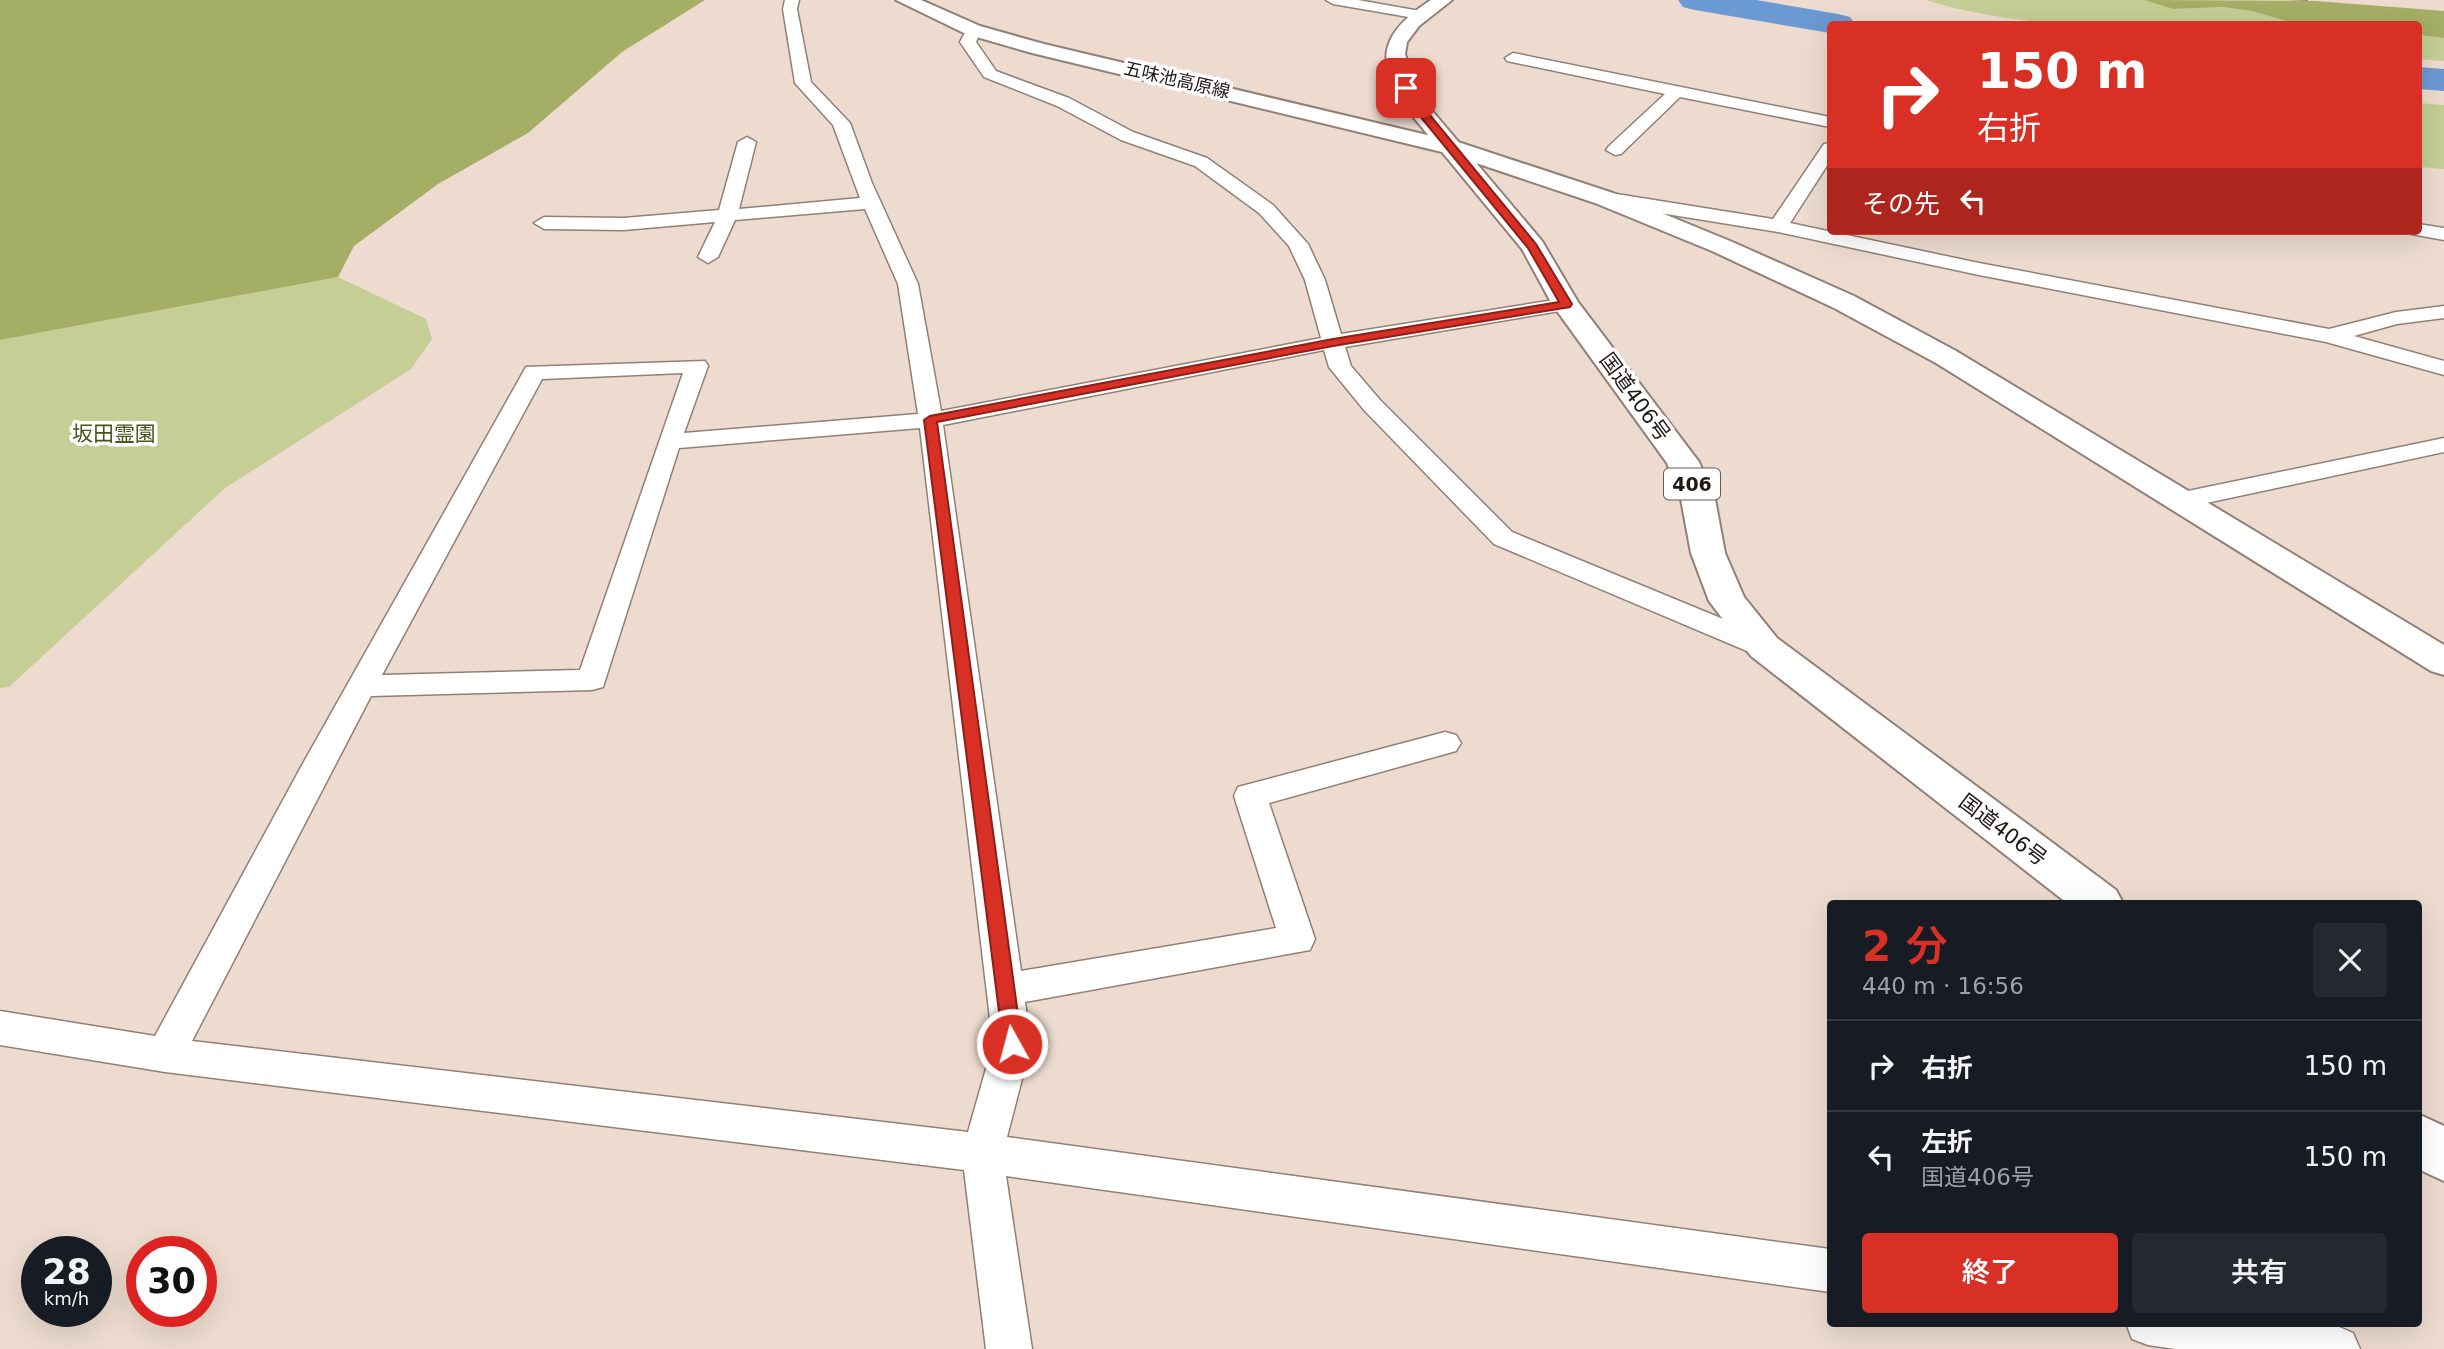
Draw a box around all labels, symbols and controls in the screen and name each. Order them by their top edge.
text: 150 m [1977,43,2147,100]
icon: right [1862,49,1953,140]
street label: 五味池高原線 [1122,57,1232,102]
pin [1376,58,1436,118]
icon: arrive [1387,69,1425,107]
text: 右折 [1977,109,2041,147]
icon: left [1954,182,1992,220]
text: その先 [1862,189,1940,219]
street label: 国道406号 [1595,348,1675,446]
park label: 坂田霊園 [72,422,156,446]
road number: 406 [1664,468,1720,499]
street label: 国道406号 [1955,789,2051,871]
text: 2 分 [1862,922,1948,971]
button: close [2313,923,2387,997]
text: 440 m · 16:56 [1862,973,2024,999]
position arrow [975,1007,1049,1081]
icon: right [1862,1047,1900,1085]
text: 150 m [2304,1051,2387,1081]
text: 右折 [1921,1053,1973,1083]
text: 左折 [1921,1127,1973,1157]
icon: left [1862,1138,1900,1176]
text: 150 m [2304,1142,2387,1172]
text: 国道406号 [1921,1164,2034,1190]
button: 終了 [1862,1233,2118,1313]
button: 共有 [2132,1233,2387,1313]
speed limit sign: 30 [126,1236,217,1327]
text: 28 [42,1252,91,1292]
text: km/h [44,1288,89,1309]

